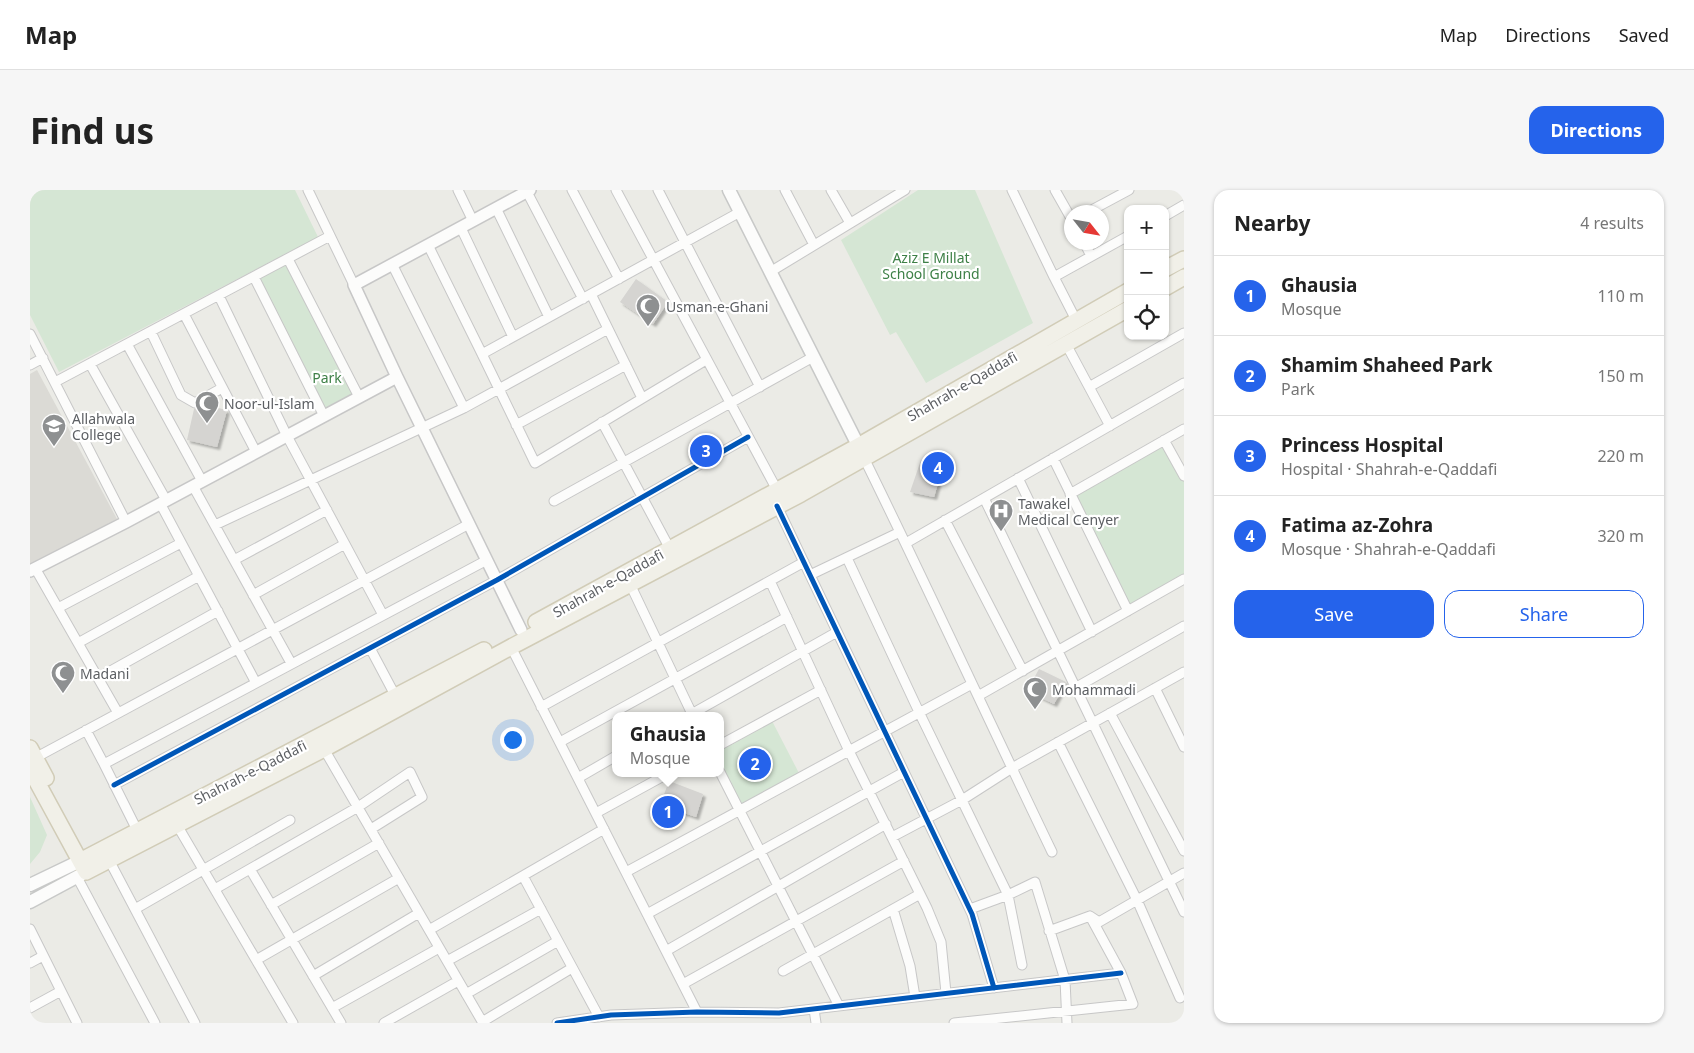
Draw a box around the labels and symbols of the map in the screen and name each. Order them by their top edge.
north arrow [1064,205,1109,250]
park label: Aziz E Millat School Ground [882,248,980,283]
mosque icon: Usman-e-Ghani [635,293,661,327]
place label: Usman-e-Ghani [666,297,768,316]
street label: Shahrah-e-Qaddafi [904,347,1020,425]
park label: Park [312,368,342,387]
mosque icon: Noor-ul-Islam [194,390,220,424]
place label: Noor-ul-Islam [224,394,315,413]
place label: Allahwala College [72,409,135,444]
school or university icon: Allahwala College [41,413,67,447]
pin: 3 [690,432,722,470]
pin: 4 [922,449,954,487]
place label: Tawakel Medical Cenyer [1018,494,1119,529]
hospital icon: Tawakel Medical Cenyer [988,498,1014,532]
street label: Shahrah-e-Qaddafi [549,545,667,621]
mosque icon: Madani [50,660,76,694]
place label: Madani [80,664,129,683]
mosque icon: Mohammadi [1022,676,1048,710]
place label: Mohammadi [1052,680,1136,699]
your location [500,727,526,753]
street label: Shahrah-e-Qaddafi [190,735,310,809]
pin: 2 [739,745,771,783]
pin: 1 [652,793,684,831]

